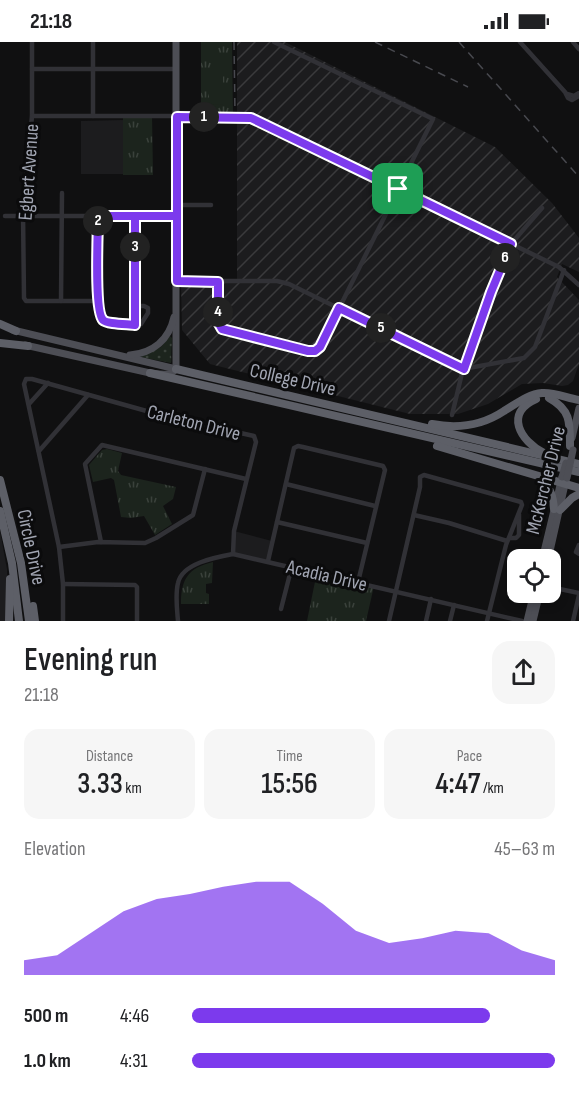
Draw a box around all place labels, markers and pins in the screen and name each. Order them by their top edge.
pin: 1 [189,102,219,132]
pin [372,163,423,214]
pin: 2 [83,206,113,236]
pin: 3 [120,232,150,262]
pin: 6 [490,243,520,273]
pin: 4 [203,297,233,327]
pin: 5 [366,313,396,343]

